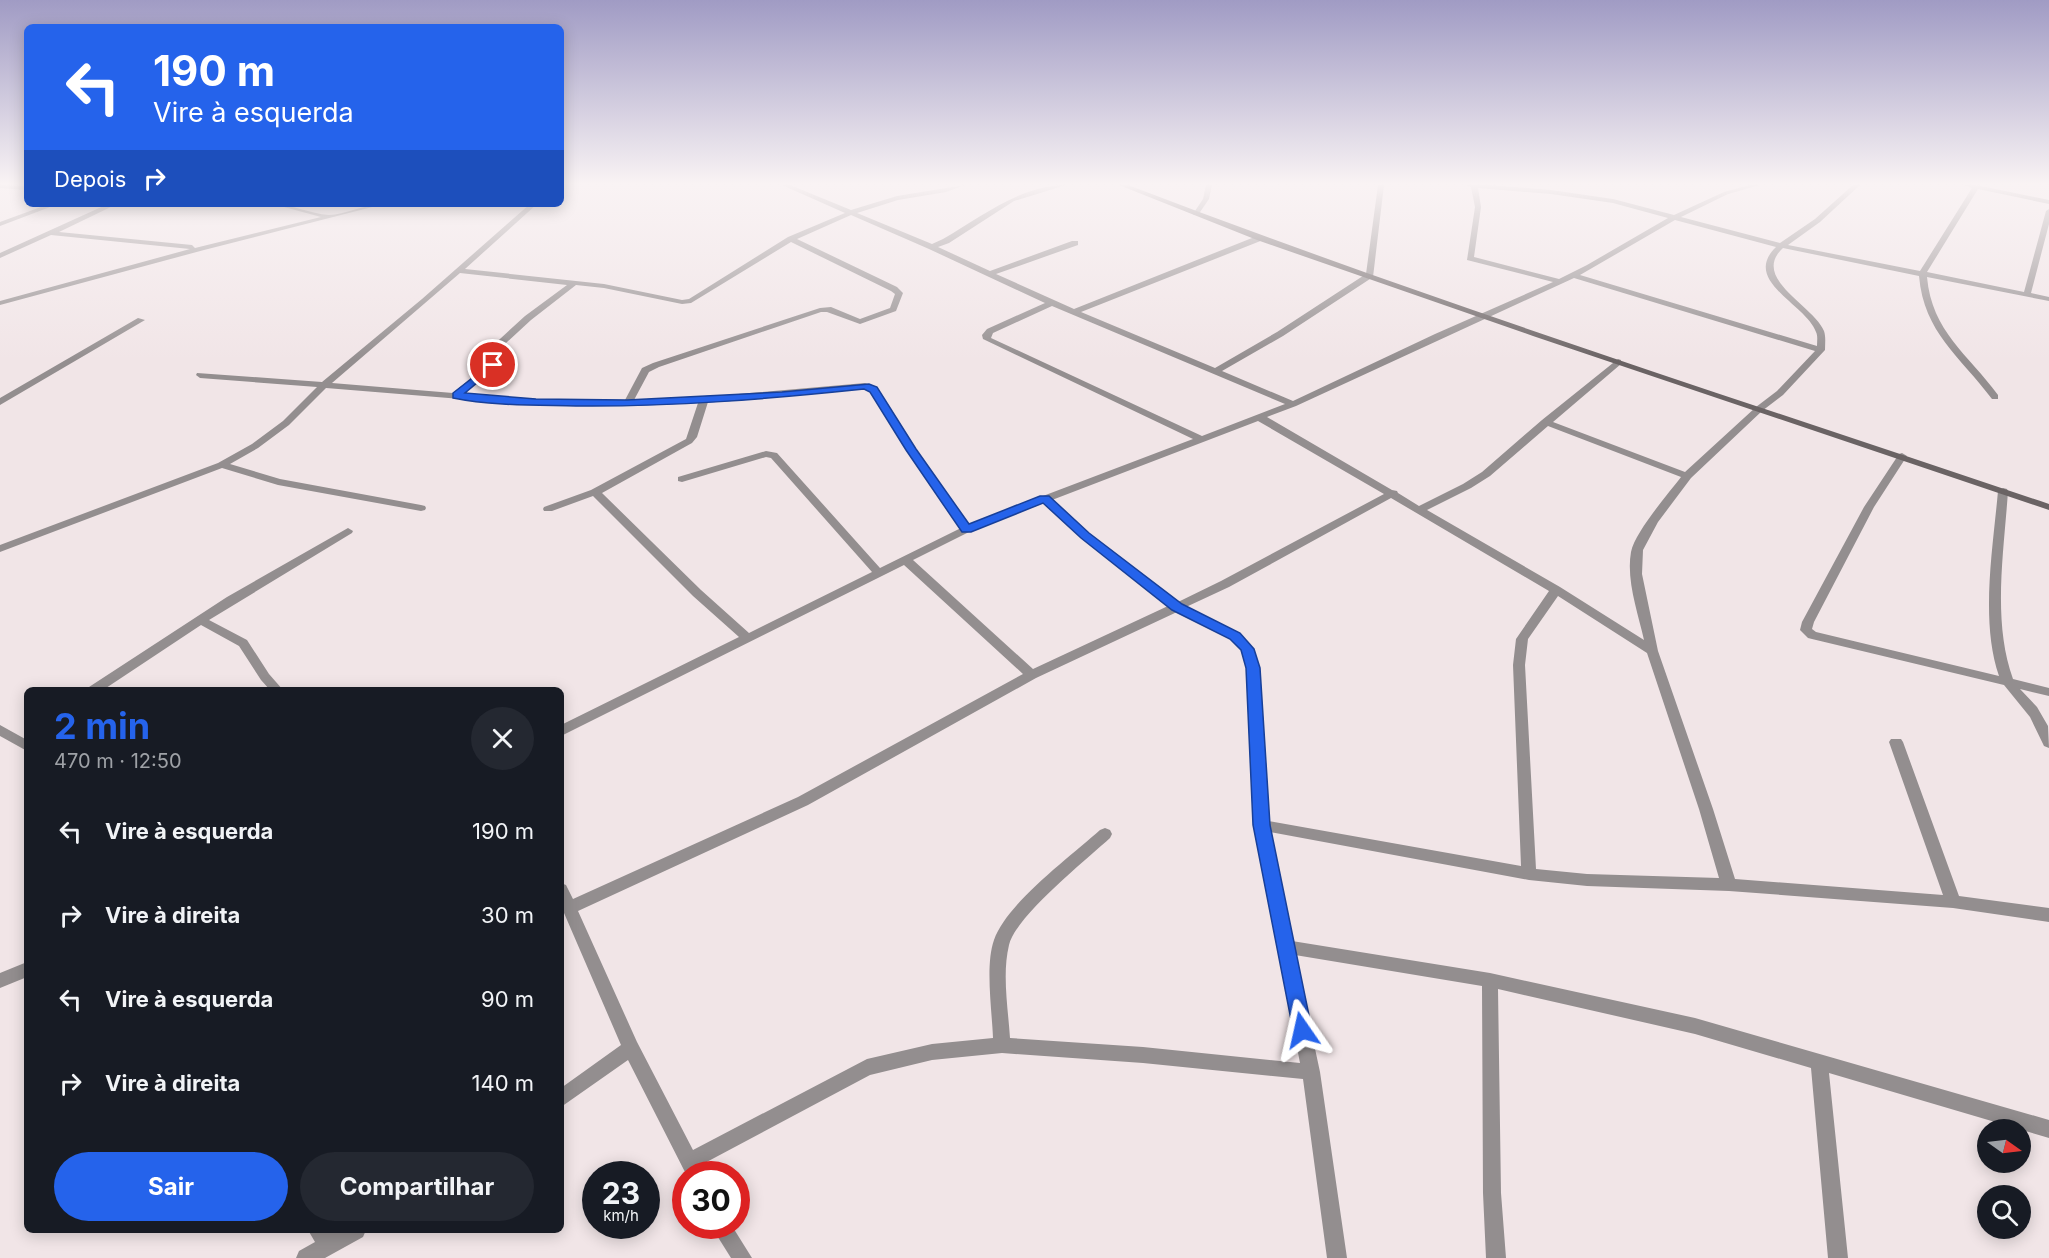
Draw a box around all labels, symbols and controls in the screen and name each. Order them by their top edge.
text: 190 m [153,45,275,96]
icon: left [54,48,132,126]
text: Vire à esquerda [153,96,354,129]
icon: right [138,162,171,195]
text: Depois [54,166,126,192]
pin [467,339,518,390]
icon: arrive [476,348,509,381]
text: 2 min [54,704,150,748]
button: close [471,707,534,770]
text: 470 m · 12:50 [54,749,182,773]
icon: left [54,815,87,848]
text: Vire à esquerda [105,818,273,844]
text: 190 m [472,818,534,844]
icon: right [54,899,87,932]
text: Vire à direita [105,902,240,928]
text: 30 m [481,902,534,928]
icon: left [54,983,87,1016]
text: Vire à esquerda [105,986,273,1012]
text: 90 m [481,986,534,1012]
position arrow [1270,998,1334,1062]
icon: right [54,1067,87,1100]
text: Vire à direita [105,1070,240,1096]
text: 140 m [472,1070,534,1096]
north arrow [1977,1119,2031,1173]
map controls [1977,1119,2031,1239]
button: Sair [54,1152,288,1221]
button: Compartilhar [300,1152,534,1221]
speed limit sign: 30 [672,1161,750,1239]
text: 23 [602,1175,640,1211]
button: search [1977,1185,2031,1239]
text: km/h [603,1206,639,1225]

